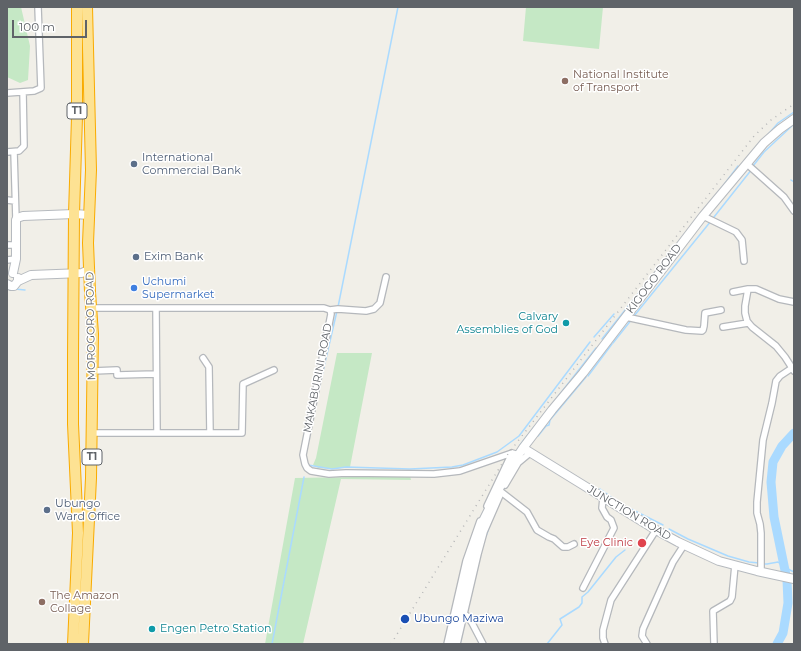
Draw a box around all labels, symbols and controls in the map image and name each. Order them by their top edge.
scale bar [14,12,89,38]
text: 100 m [19,19,55,34]
place label: National Institute of Transport [573,68,669,94]
marker: National Institute of Transport [560,76,570,86]
road number: T1 [67,103,87,119]
place label: International Commercial Bank [142,151,241,177]
marker: International Commercial Bank [129,159,139,169]
street label: KIGOGO ROAD [624,242,684,316]
place label: Exim Bank [144,250,203,264]
marker: Exim Bank [131,252,141,262]
street label: MOROGORO ROAD [83,272,99,380]
place label: Uchumi Supermarket [142,275,215,301]
marker: Uchumi Supermarket [129,283,139,293]
place label: Calvary Assemblies of God [456,310,558,336]
marker: Calvary Assemblies of God [561,318,571,328]
street label: MAKABURINI ROAD [301,322,335,434]
road number: T1 [82,449,102,465]
street label: JUNCTION ROAD [585,483,673,543]
place label: Ubungo Ward Office [55,497,120,523]
marker: Ubungo Ward Office [42,505,52,515]
place label: Eye Clinic [580,536,633,550]
marker: Eye Clinic [636,537,648,549]
place label: The Amazon Collage [50,589,119,615]
marker: The Amazon Collage [37,597,47,607]
place label: Ubungo Maziwa [414,612,504,626]
marker: Ubungo Maziwa [399,613,411,625]
place label: Engen Petro Station [160,622,271,636]
marker: Engen Petro Station [147,624,157,634]

